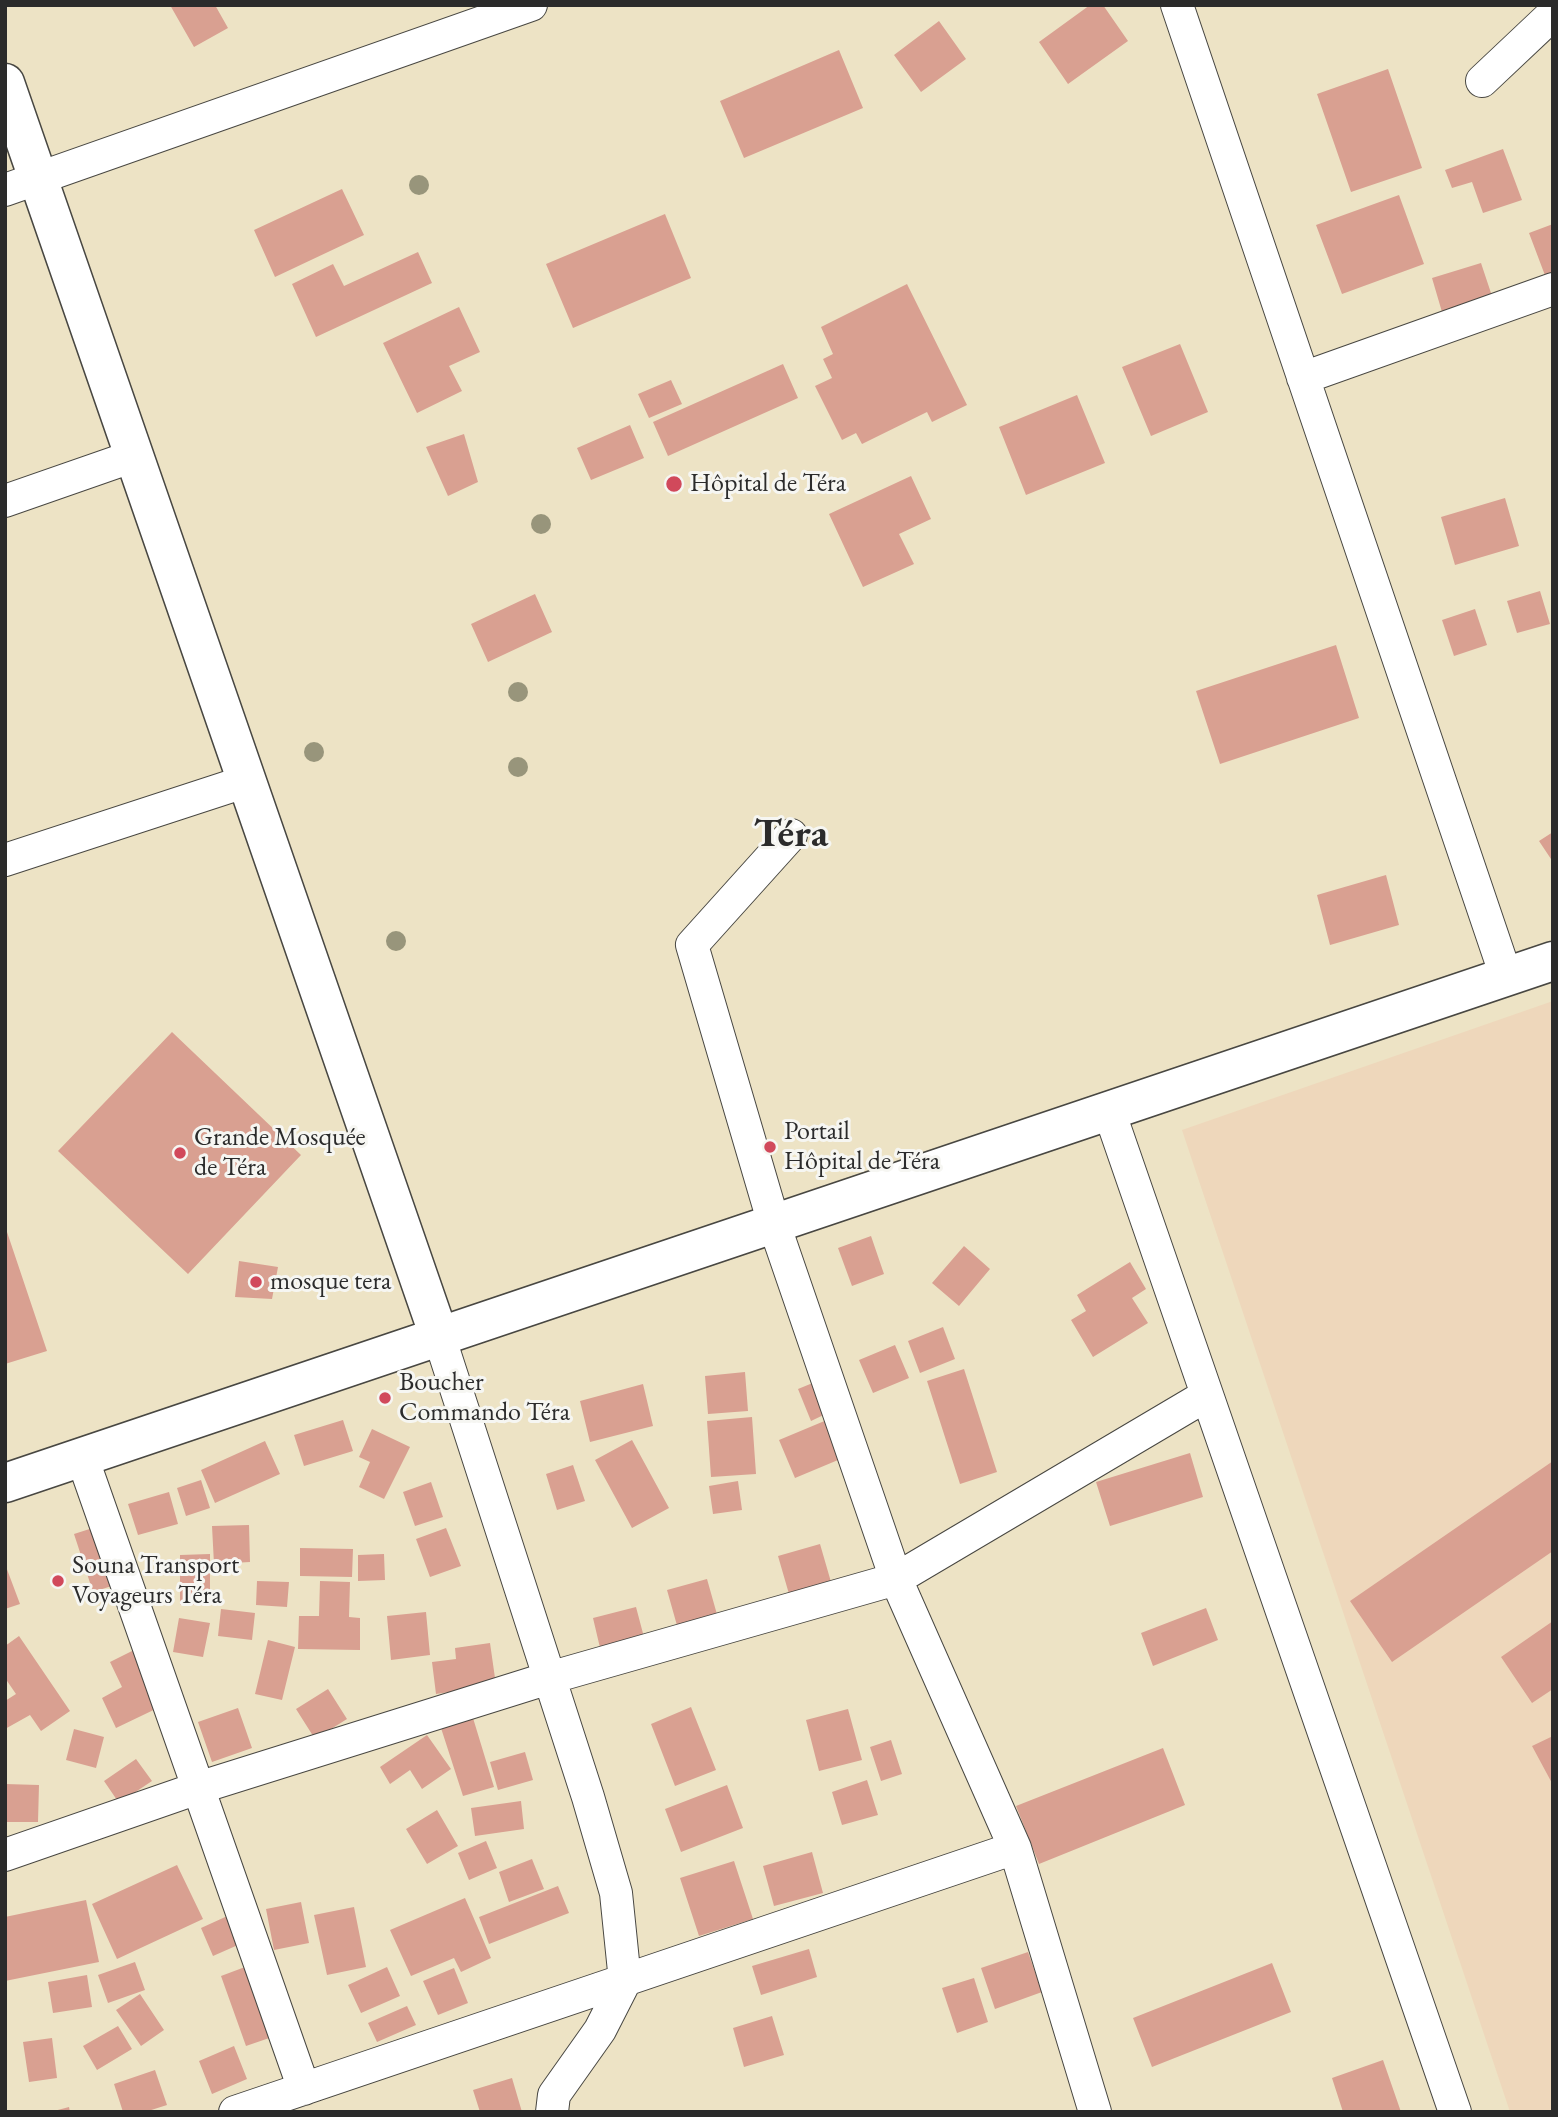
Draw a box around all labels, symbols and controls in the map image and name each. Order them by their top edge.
place label: Hôpital de Téra [690,468,846,500]
marker: Hôpital de Téra [664,474,684,494]
district label: Téra [754,811,828,859]
place label: Portail Hôpital de Téra [784,1116,940,1178]
place label: Grande Mosquée de Téra [194,1122,366,1184]
marker: Portail Hôpital de Téra [762,1139,778,1155]
marker: Grande Mosquée de Téra [172,1145,188,1161]
place label: mosque tera [270,1266,391,1298]
marker: mosque tera [248,1274,264,1290]
place label: Boucher Commando Téra [399,1367,570,1428]
marker: Boucher Commando Téra [377,1390,393,1406]
place label: Souna Transport Voyageurs Téra [72,1550,239,1612]
marker: Souna Transport Voyageurs Téra [50,1573,66,1589]

